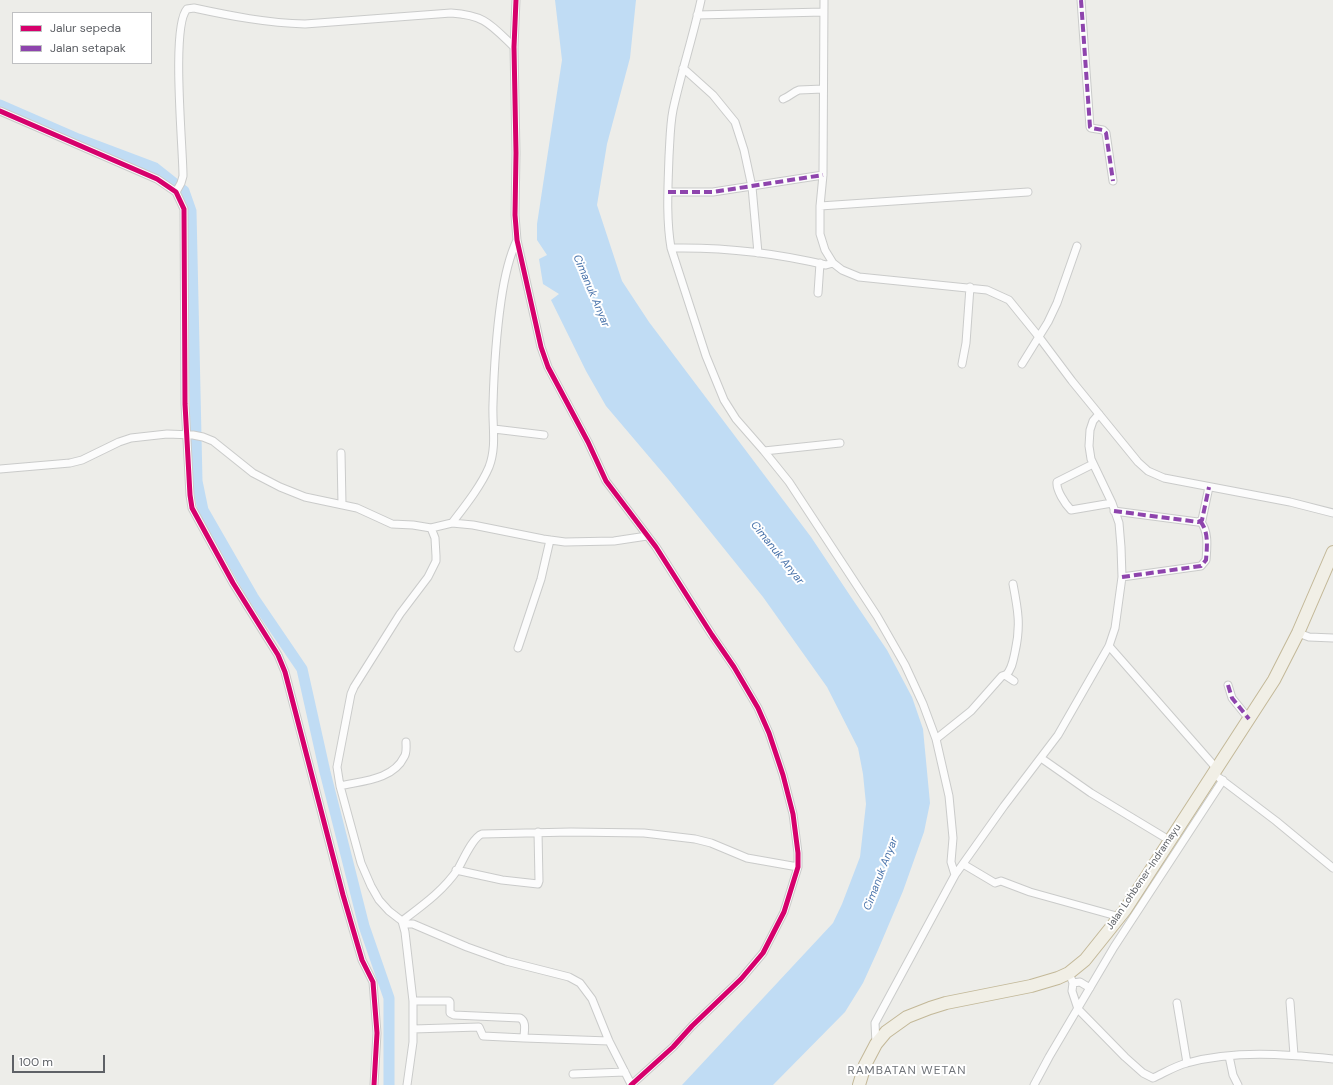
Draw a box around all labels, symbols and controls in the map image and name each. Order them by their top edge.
legend [12,12,152,64]
text: Jalur sepeda [50,20,121,36]
text: Jalan setapak [50,40,126,56]
water label: Cimanuk Anyar [570,253,612,329]
water label: Cimanuk Anyar [748,519,806,587]
street label: Jalan Lohbener-Indramayu [1104,822,1184,932]
water label: Cimanuk Anyar [861,836,901,912]
scale bar [14,1047,107,1073]
text: 100 m [19,1054,53,1070]
district label: RAMBATAN WETAN [848,1064,966,1078]

